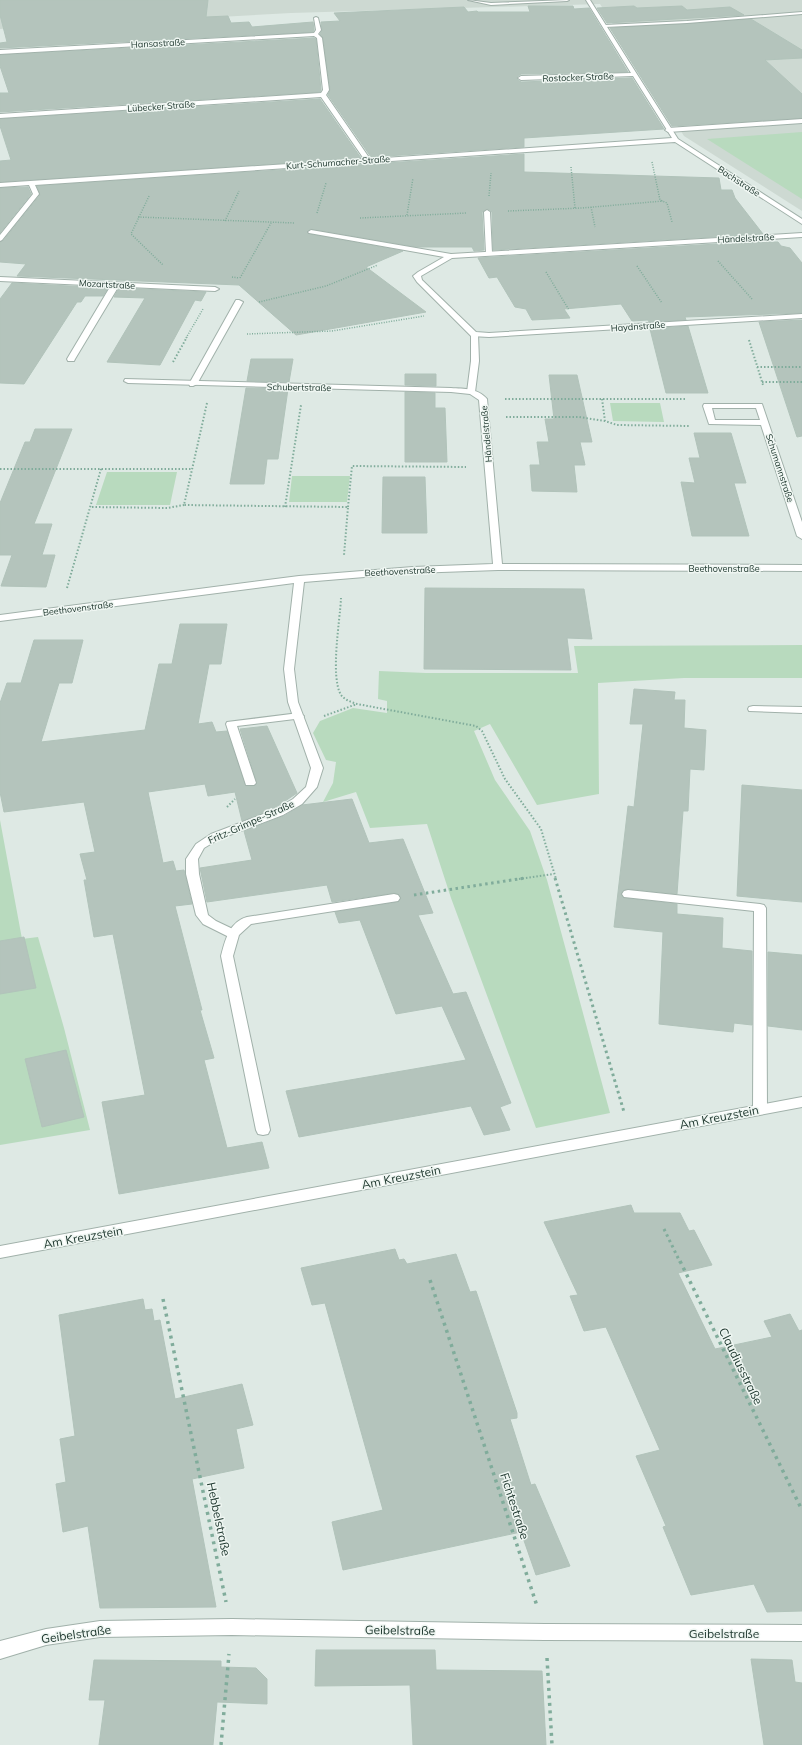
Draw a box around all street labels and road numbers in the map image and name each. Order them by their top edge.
street label: Hansastraße [131,36,185,50]
street label: Rostocker Straße [542,70,614,84]
street label: Lübecker Straße [127,98,195,114]
street label: Kurt-Schumacher-Straße [286,153,390,171]
street label: Bachstraße [716,163,762,199]
street label: Händelstraße [717,231,775,245]
street label: Mozartstraße [79,277,135,291]
street label: Haydnstraße [610,319,666,334]
street label: Schubertstraße [267,381,331,393]
street label: Händelstraße [478,405,494,463]
street label: Schumannstraße [764,432,796,504]
street label: Beethovenstraße [688,563,760,574]
street label: Beethovenstraße [364,564,436,578]
street label: Beethovenstraße [42,598,114,618]
street label: Fritz-Grimpe-Straße [206,797,296,847]
street label: Am Kreuzstein [678,1102,760,1132]
street label: Am Kreuzstein [360,1162,442,1192]
street label: Am Kreuzstein [42,1223,124,1251]
street label: Claudiusstraße [716,1325,766,1407]
street label: Fichtestraße [497,1471,533,1541]
street label: Hebbelstraße [204,1481,234,1557]
street label: Geibelstraße [40,1622,112,1646]
street label: Geibelstraße [365,1622,435,1638]
street label: Geibelstraße [689,1626,759,1641]

